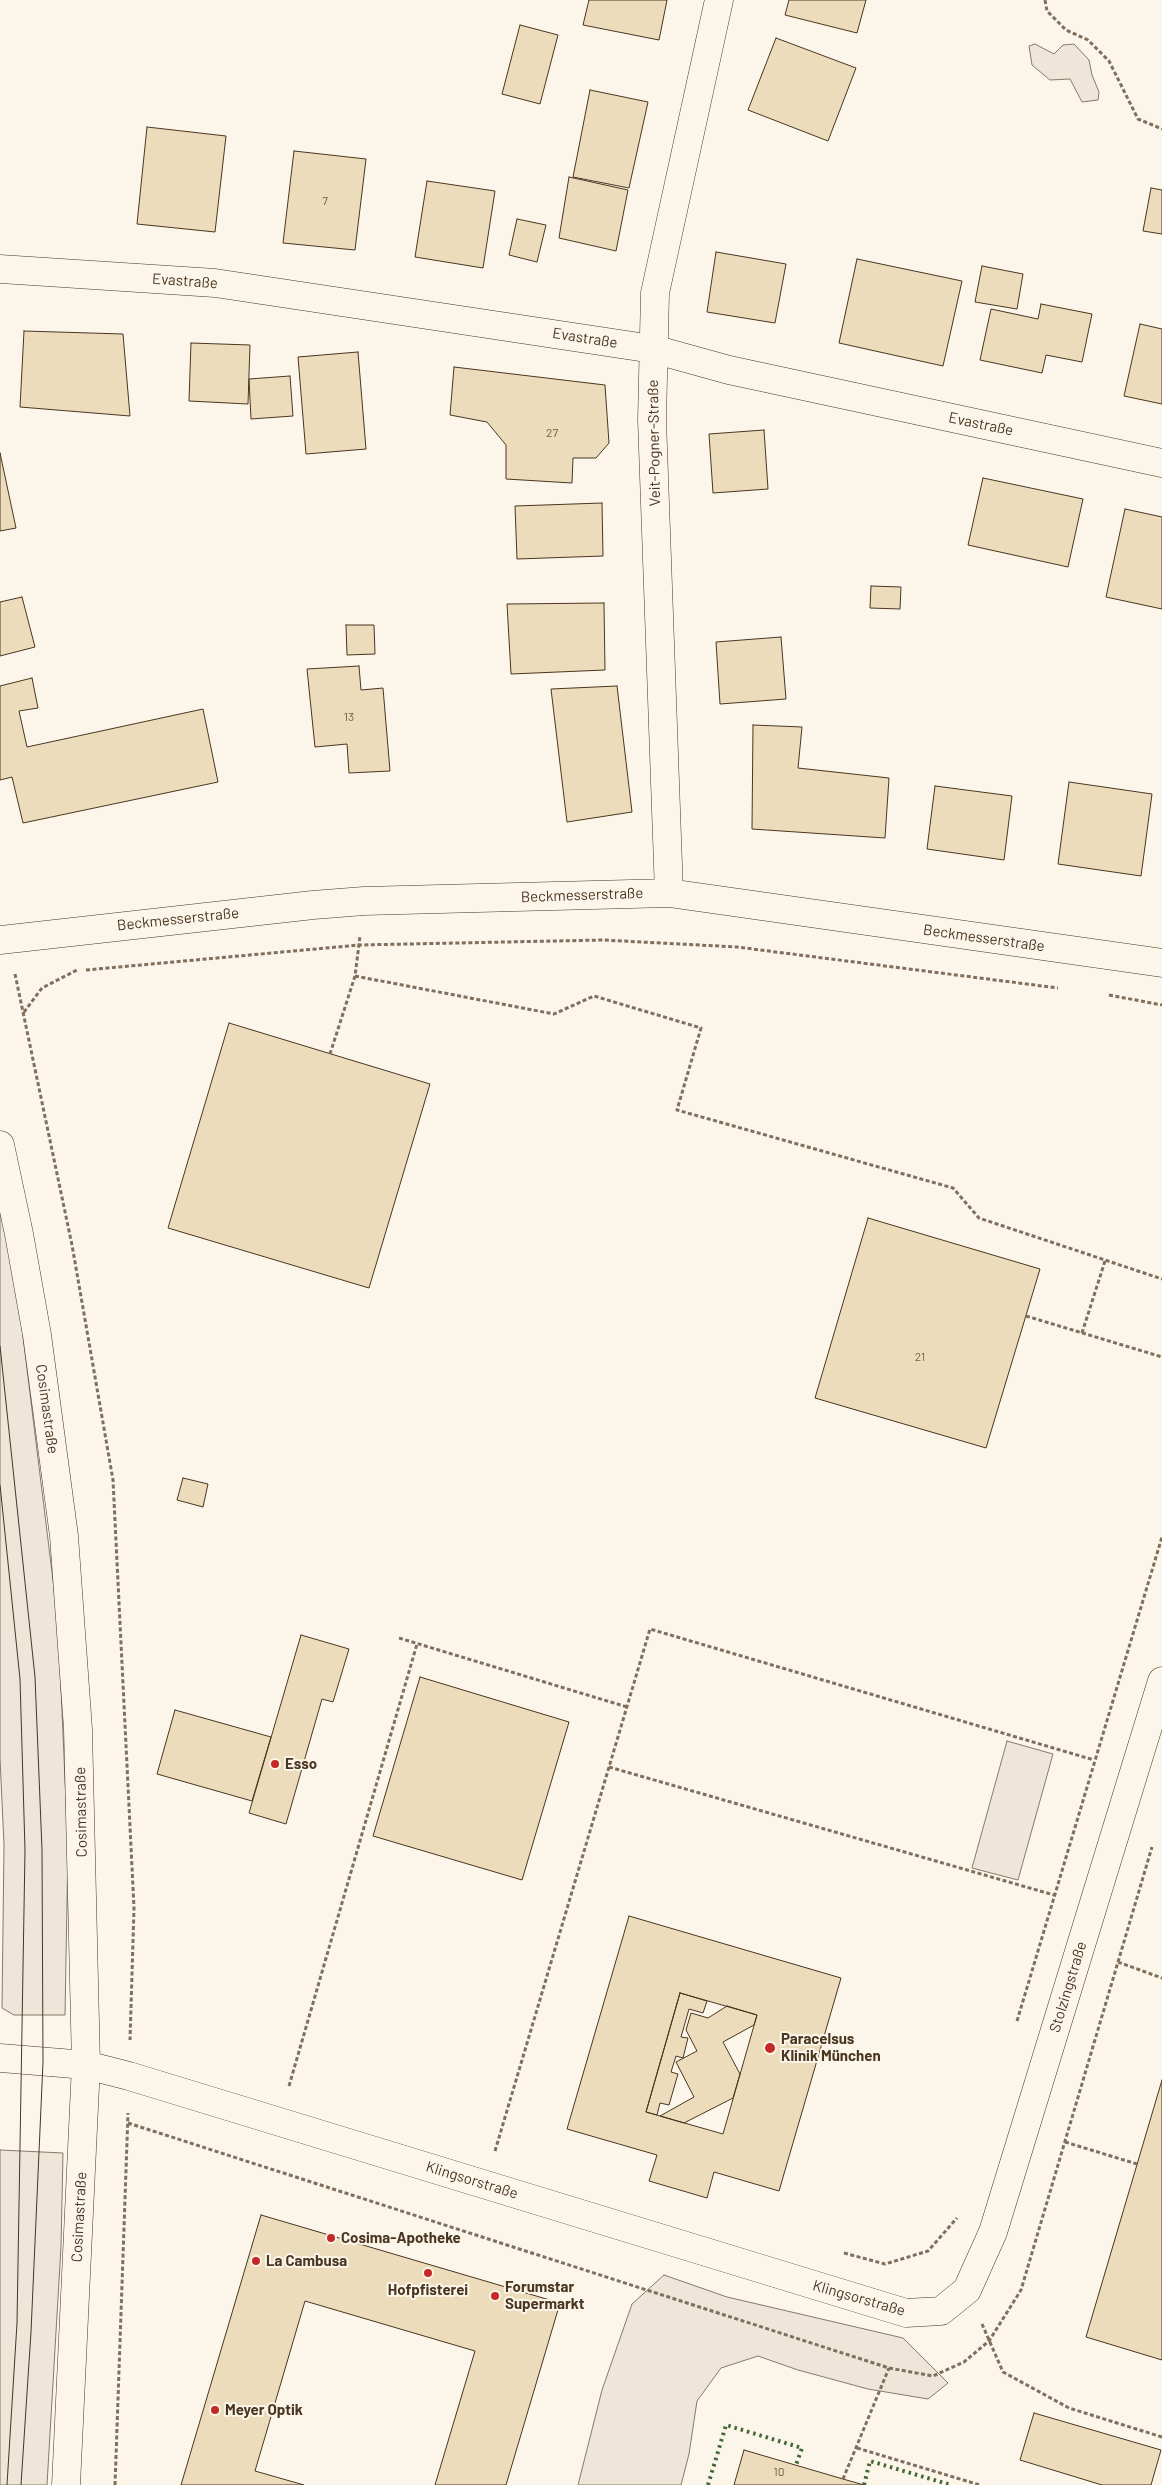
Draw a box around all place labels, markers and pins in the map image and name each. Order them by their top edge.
place label: Esso [285,1755,317,1773]
marker: Esso [269,1758,281,1770]
place label: Paracelsus Klinik München [781,2030,881,2065]
marker: Paracelsus Klinik München [763,2041,777,2055]
place label: Cosima-Apotheke [341,2229,461,2247]
marker: Cosima-Apotheke [325,2232,337,2244]
place label: La Cambusa [266,2252,347,2270]
marker: La Cambusa [250,2255,262,2267]
marker: Hofpfisterei [422,2267,434,2279]
place label: Forumstar Supermarkt [505,2278,584,2313]
place label: Hofpfisterei [388,2281,468,2299]
marker: Forumstar Supermarkt [489,2290,501,2302]
place label: Meyer Optik [225,2401,303,2419]
marker: Meyer Optik [209,2404,221,2416]

